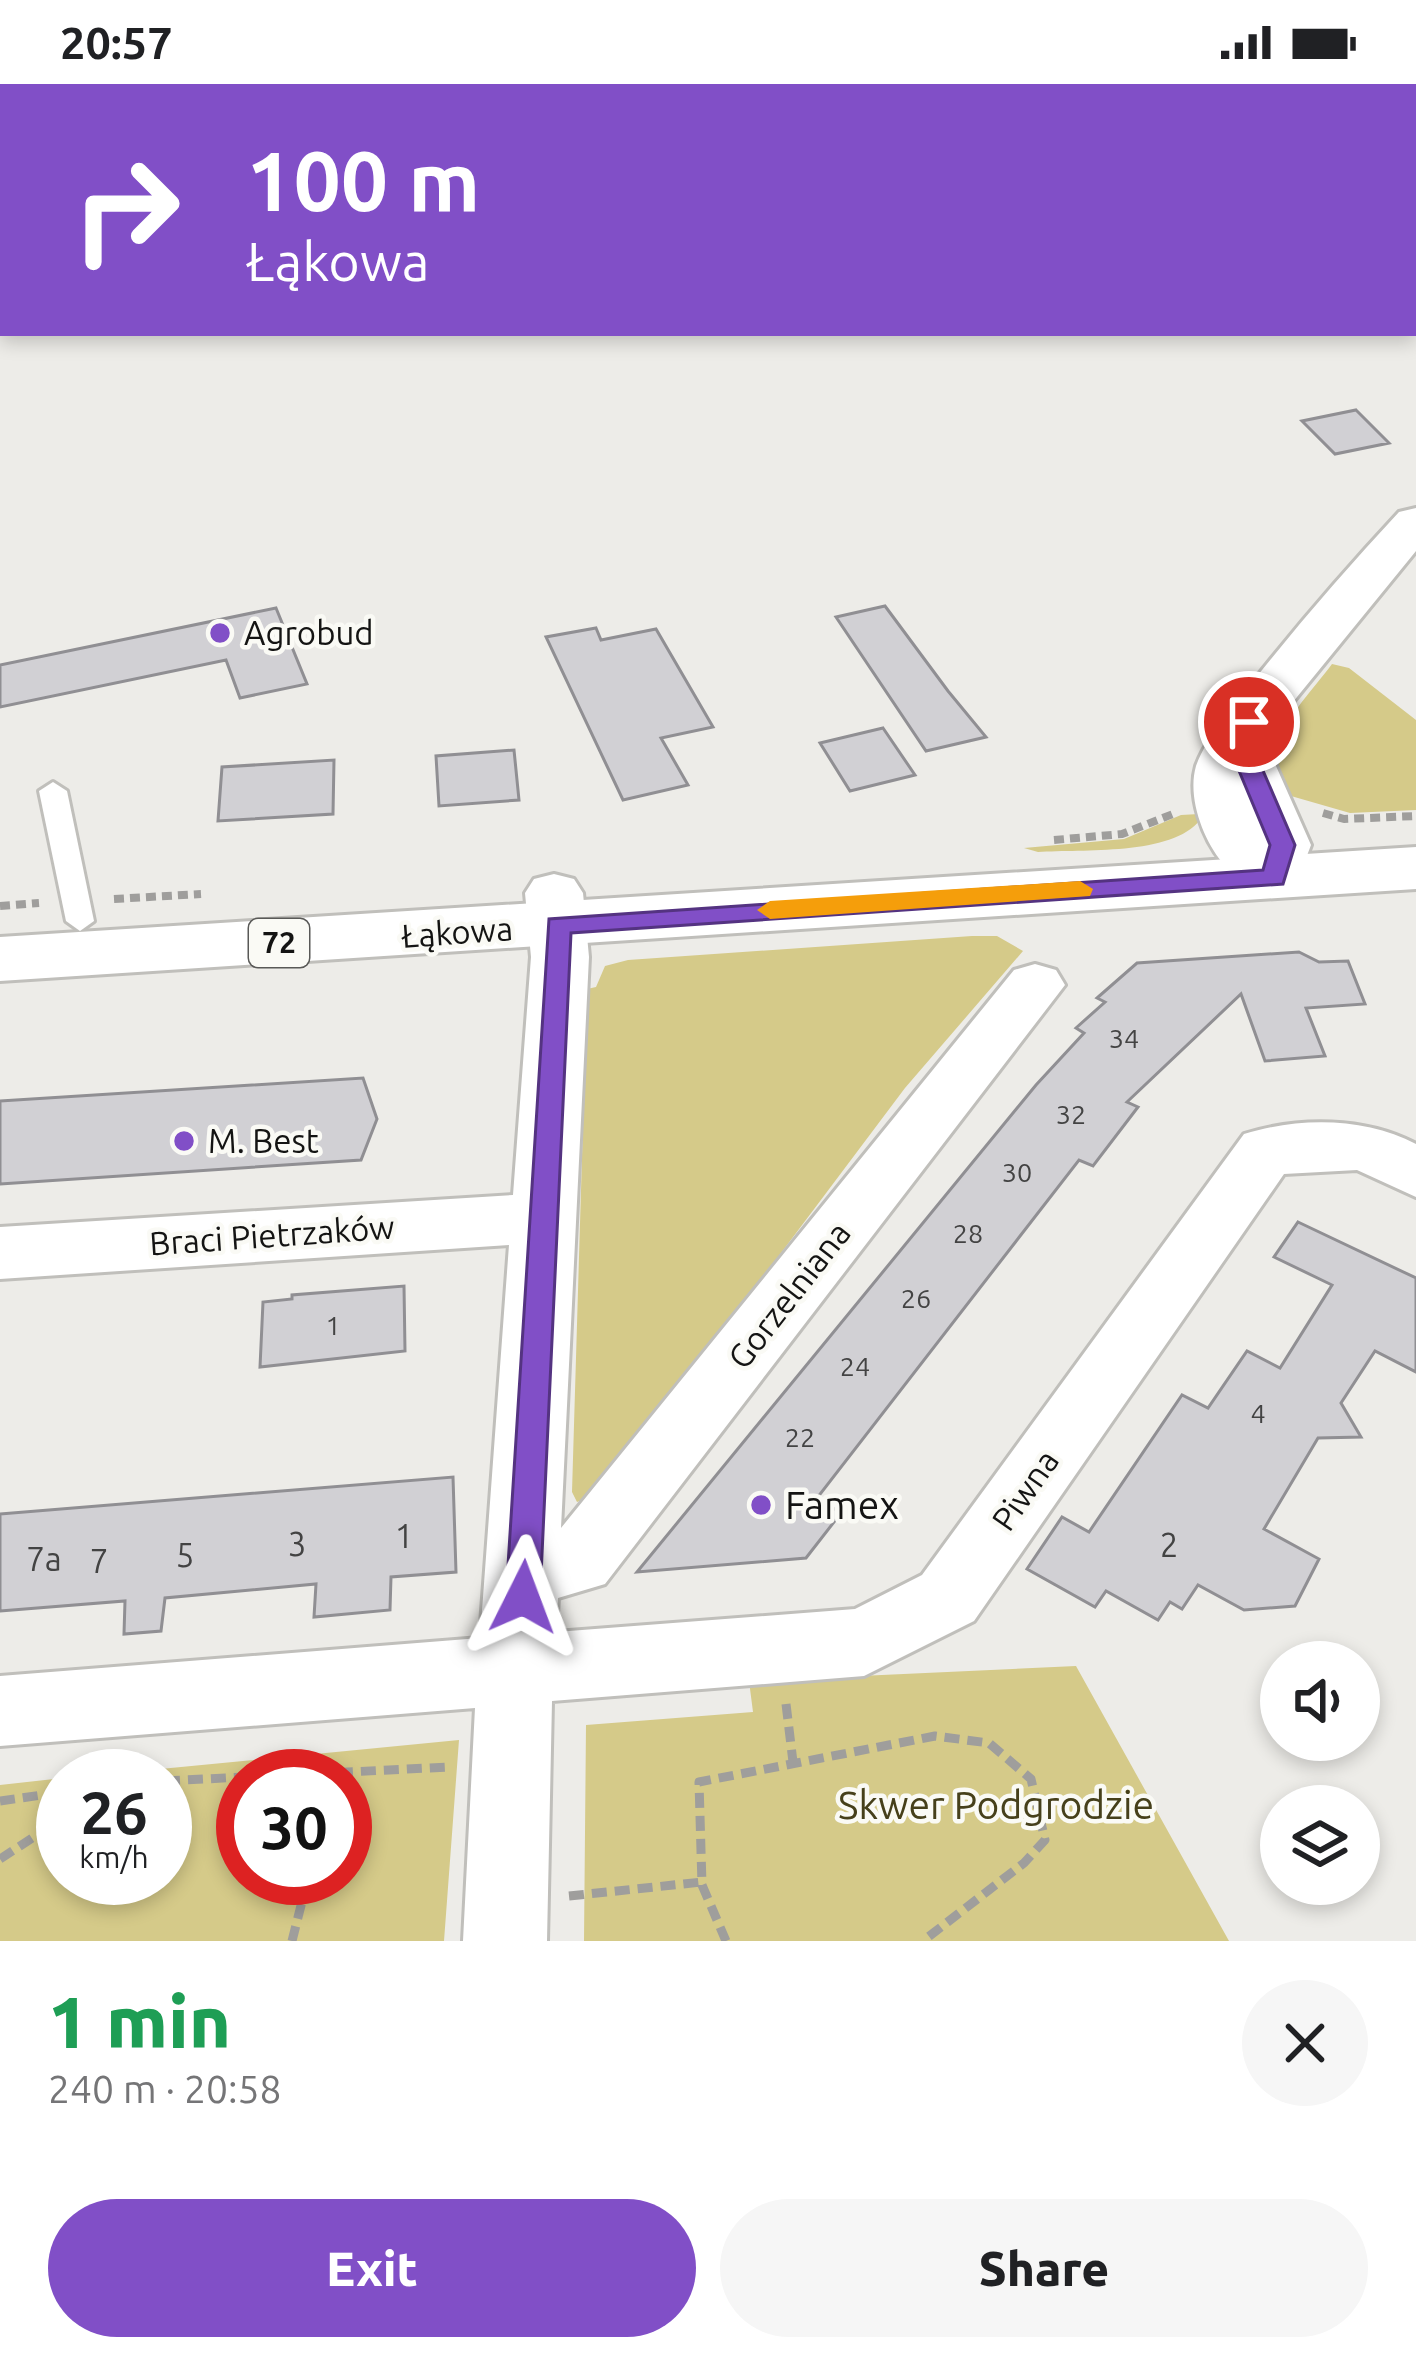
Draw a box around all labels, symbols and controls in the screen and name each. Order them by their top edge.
text: 20:57 [60,17,173,68]
icon: right [48,132,204,288]
text: 100 m [246,133,480,227]
text: Łąkowa [246,231,430,291]
place label: Agrobud [244,614,374,651]
marker: Agrobud [207,620,233,646]
pin [1198,671,1300,773]
icon: arrive [1216,689,1282,755]
street label: Łąkowa [400,909,514,954]
road number: 72 [249,919,309,967]
house number: 34 [1109,1023,1139,1053]
house number: 32 [1056,1099,1086,1129]
place label: M. Best [208,1122,319,1159]
marker: M. Best [171,1128,197,1154]
house number: 30 [1002,1157,1032,1187]
street label: Braci Pietrzaków [148,1207,396,1262]
street label: Gorzelniana [720,1214,857,1375]
house number: 28 [953,1218,983,1248]
house number: 26 [901,1283,931,1313]
house number: 1 [325,1310,341,1340]
house number: 24 [840,1351,870,1381]
house number: 4 [1250,1398,1266,1428]
house number: 22 [785,1422,815,1452]
street label: Piwna [984,1443,1065,1537]
place label: Famex [785,1483,899,1526]
marker: Famex [748,1492,774,1518]
house number: 1 [395,1517,413,1554]
house number: 3 [288,1525,306,1562]
house number: 2 [1160,1526,1178,1563]
position arrow [460,1534,586,1660]
house number: 5 [176,1536,194,1573]
house number: 7a [26,1540,62,1577]
house number: 7 [90,1542,108,1579]
map controls [1260,1641,1380,1905]
button: sound [1260,1641,1380,1761]
speed limit sign: 30 [216,1749,372,1905]
text: 26 [80,1778,148,1845]
park label: Skwer Podgrodzie [838,1783,1154,1826]
button: layers [1260,1785,1380,1905]
text: km/h [79,1840,149,1874]
button: close [1242,1980,1368,2106]
text: 1 min [48,1981,231,2062]
text: 240 m · 20:58 [48,2067,282,2110]
button: Exit [48,2199,696,2337]
button: Share [720,2199,1368,2337]

